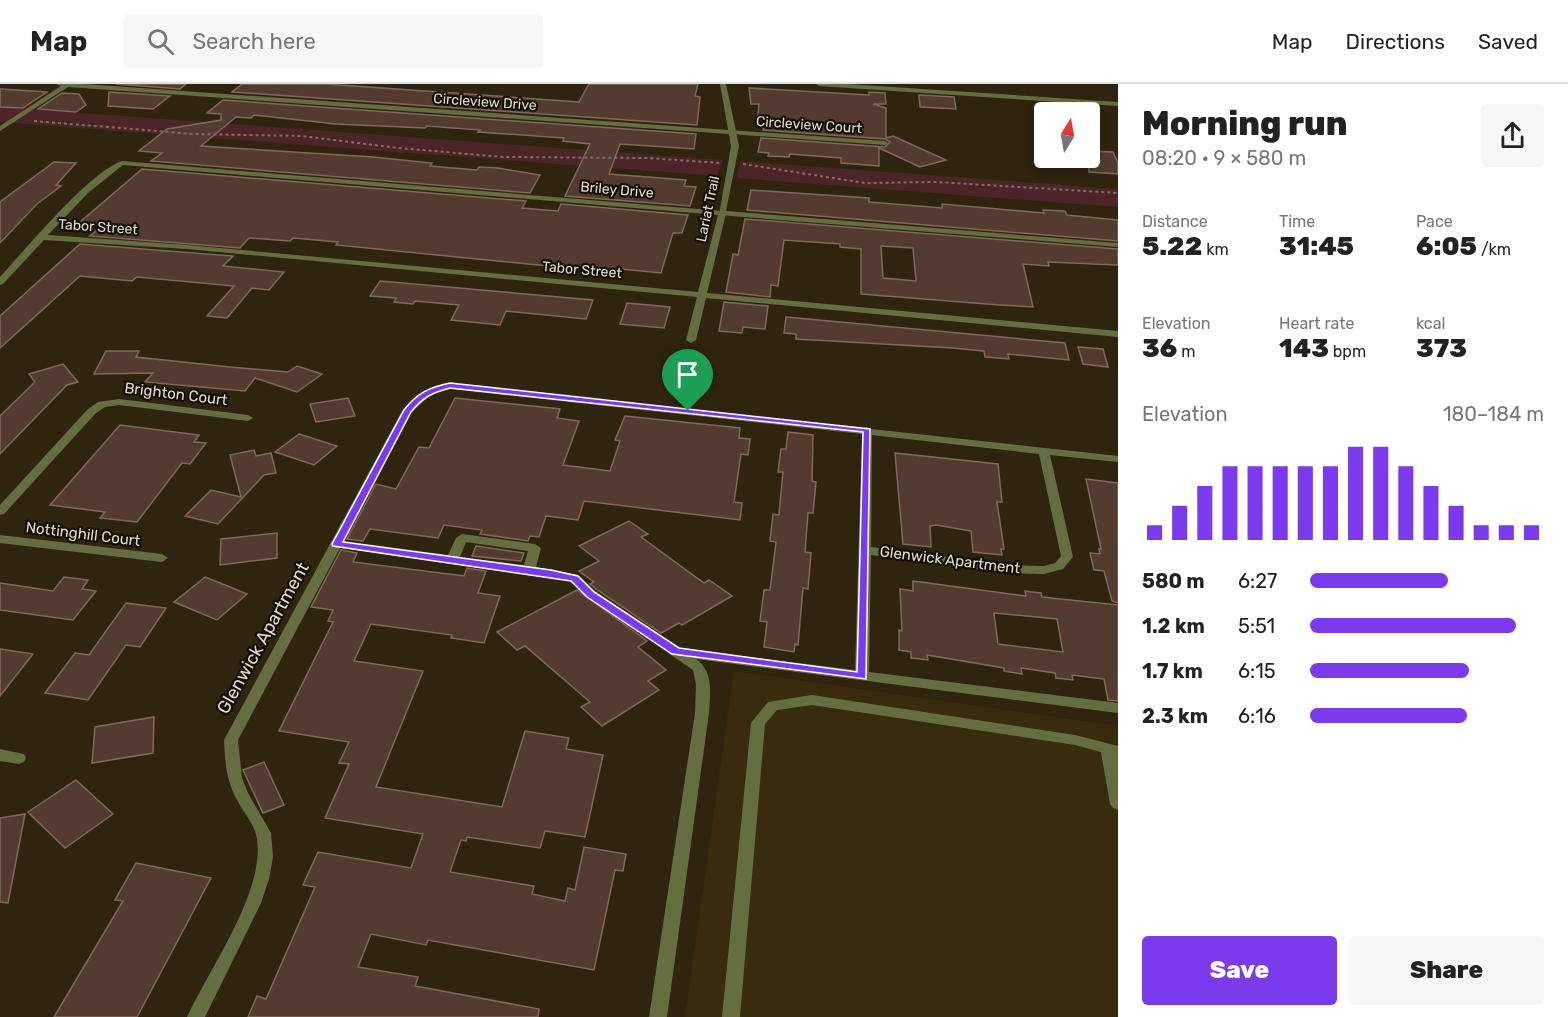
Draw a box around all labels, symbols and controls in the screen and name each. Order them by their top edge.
search box [123,14,543,68]
text: Map [30,25,87,58]
icon: search [144,25,177,58]
text: Search here [192,28,316,55]
text: Map [1272,29,1313,54]
text: Directions [1346,29,1445,54]
text: Saved [1478,29,1538,54]
street label: Circleview Drive [433,90,537,114]
north arrow [1034,102,1100,168]
map controls [1034,102,1100,168]
text: Morning run [1142,104,1347,143]
button: share [1481,104,1544,167]
street label: Circleview Court [755,113,863,137]
text: 08:20 · 9 × 580 m [1142,146,1306,170]
street label: Lariat Trail [693,174,723,244]
street label: Briley Drive [580,178,655,202]
text: Distance [1142,212,1208,231]
text: Time [1279,212,1315,231]
text: Pace [1416,212,1453,231]
street label: Tabor Street [58,216,139,238]
text: 5.22 [1142,231,1202,262]
text: 31:45 [1279,231,1354,262]
text: 6:05 [1416,231,1477,262]
text: km [1202,240,1229,259]
text: /km [1477,240,1511,259]
street label: Tabor Street [541,258,623,282]
text: Elevation [1142,314,1211,333]
text: Heart rate [1279,314,1354,333]
text: kcal [1416,314,1445,333]
text: 36 [1142,333,1177,364]
text: 143 [1279,333,1329,364]
text: 373 [1416,333,1467,364]
text: m [1177,342,1195,361]
text: bpm [1329,342,1366,361]
pin [662,349,713,411]
icon: arrive [671,358,704,391]
street label: Brighton Court [123,379,229,409]
text: Elevation [1142,402,1228,426]
text: 180–184 m [1443,402,1544,426]
street label: Nottinghill Court [25,518,141,550]
street label: Glenwick Apartment [879,542,1021,578]
street label: Glenwick Apartment [212,558,314,718]
text: 580 m [1142,569,1205,593]
text: 6:27 [1238,569,1277,593]
text: 1.2 km [1142,614,1205,638]
text: 5:51 [1238,614,1275,638]
text: 1.7 km [1142,659,1203,683]
text: 6:15 [1238,659,1276,683]
text: 2.3 km [1142,704,1208,728]
text: 6:16 [1238,704,1276,728]
button: Save [1142,936,1337,1005]
button: Share [1349,936,1544,1005]

